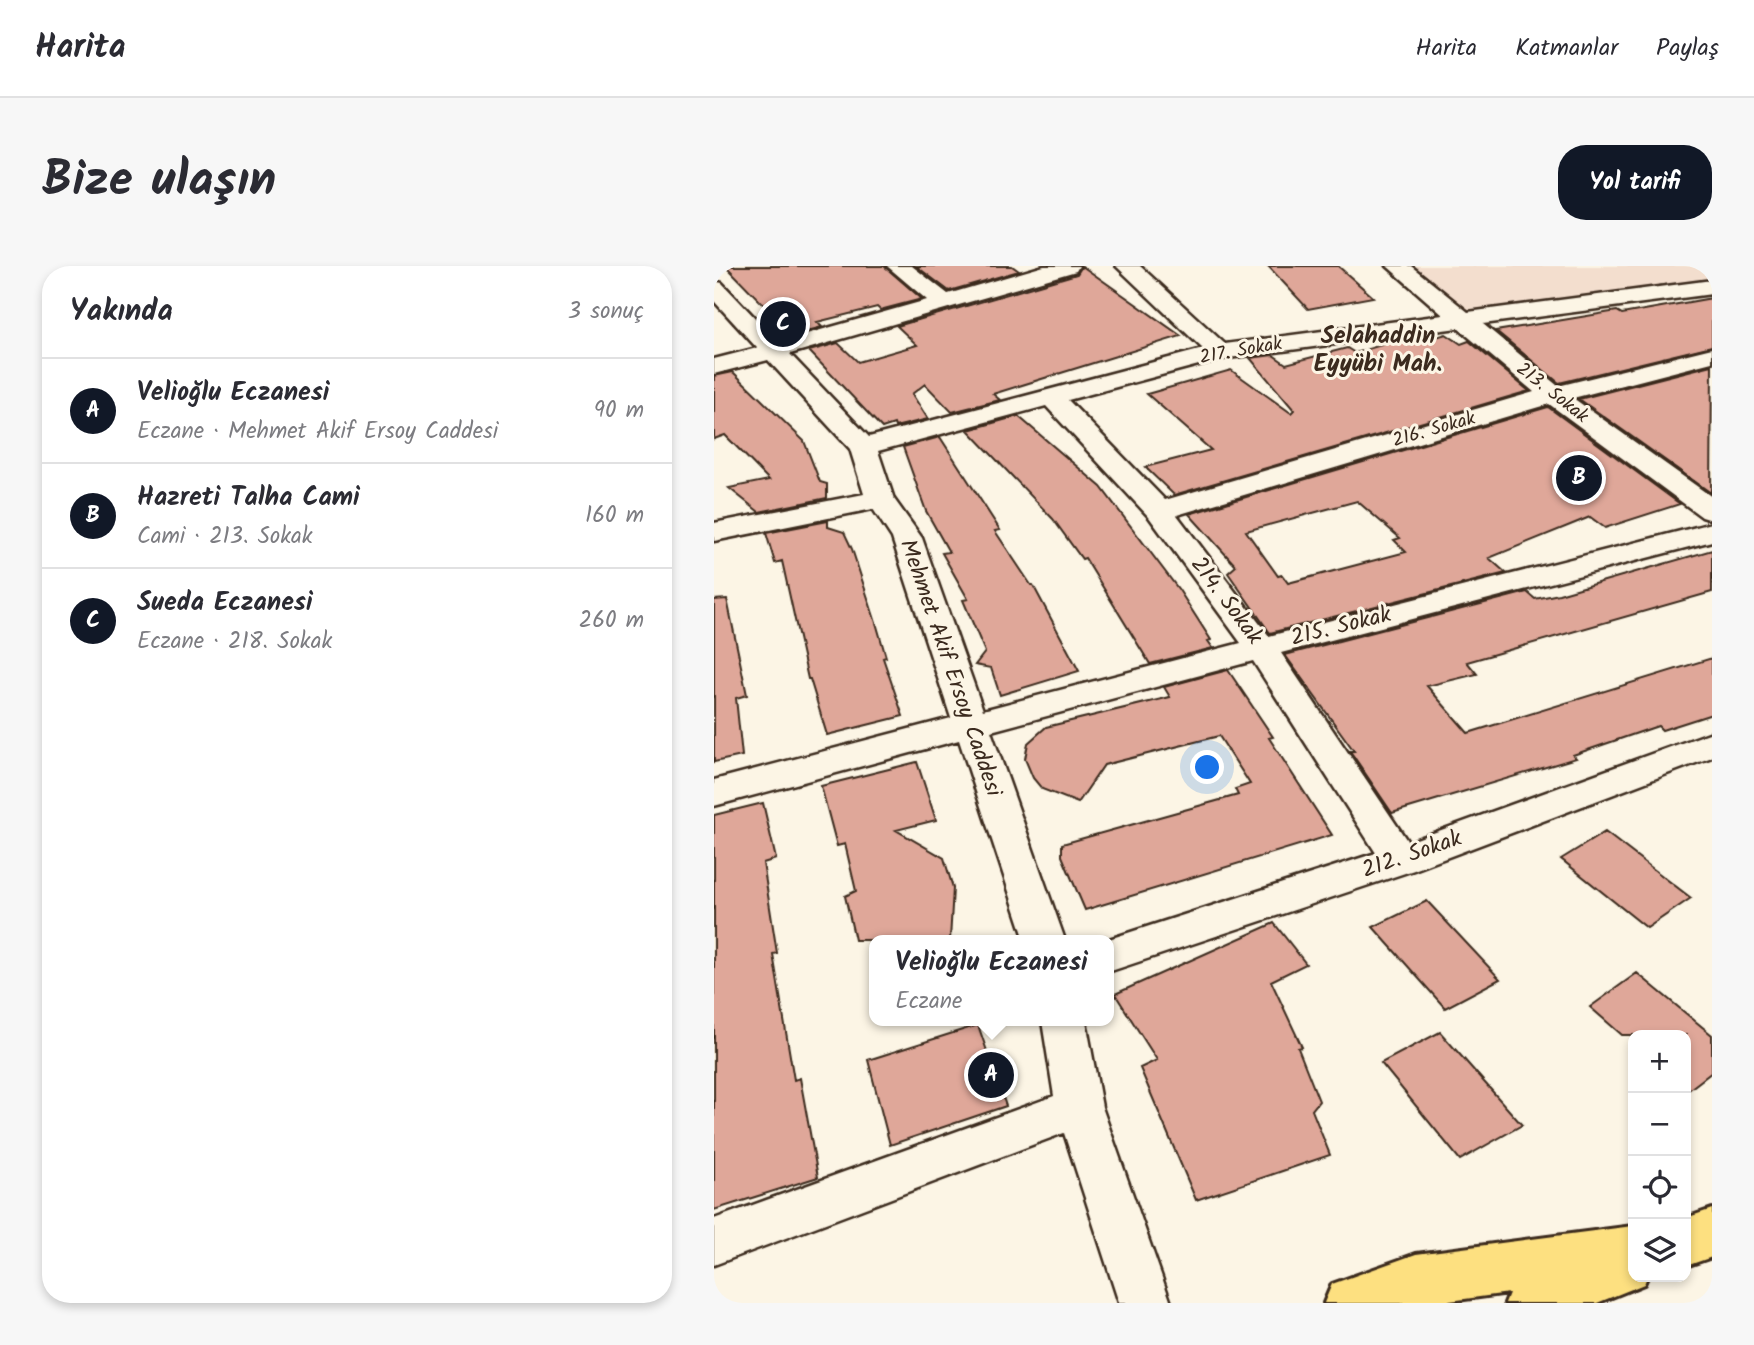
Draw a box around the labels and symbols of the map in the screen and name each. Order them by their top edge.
pin: C [760,298,806,350]
district label: Selahaddin Eyyübi Mah. [1314,317,1442,384]
street label: 217. Sokak [1197,329,1285,373]
street label: 213. Sokak [1509,355,1595,431]
street label: 216. Sokak [1389,404,1479,456]
pin: B [1556,452,1602,504]
street label: Mehmet Akif Ersoy Caddesi [889,534,1011,803]
street label: 214. Sokak [1181,549,1271,653]
street label: 215. Sokak [1287,597,1395,657]
your location [1190,750,1224,784]
street label: 212. Sokak [1357,821,1467,889]
pin: A [968,1049,1014,1101]

